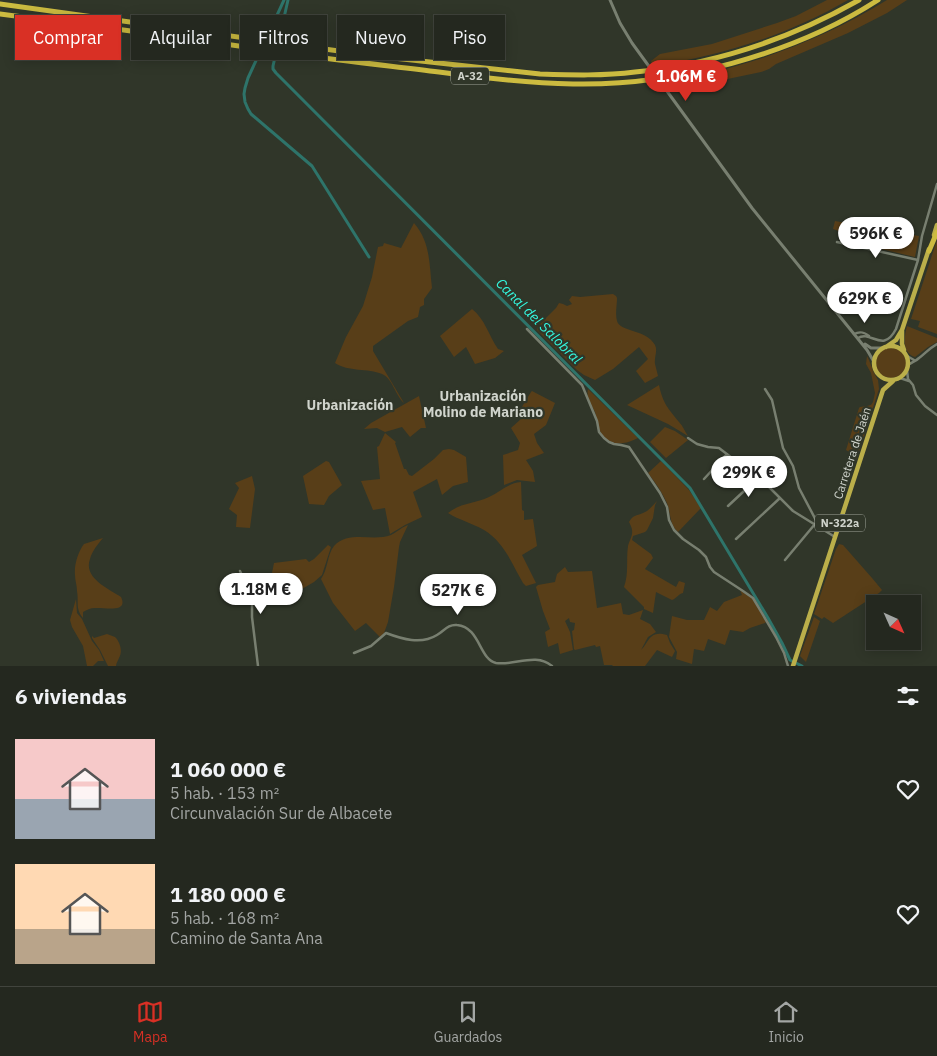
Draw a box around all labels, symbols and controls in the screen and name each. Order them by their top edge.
chip: Comprar [15,15,121,60]
chip: Alquilar [131,15,230,60]
chip: Filtros [240,15,327,60]
chip: Nuevo [337,15,424,60]
chip: Piso [434,15,505,60]
pin: 1.06M € [640,59,732,102]
text: 1.06M € [656,66,716,86]
road number: A-32 [451,68,489,84]
pin: 596K € [835,216,917,259]
text: 596K € [849,223,903,243]
water label: Canal del Salobral [492,274,586,368]
pin: 629K € [824,282,906,324]
text: 629K € [838,288,892,308]
district label: Urbanización Molino de Mariano [423,387,543,421]
district label: Urbanización [307,396,393,414]
street label: Carretera de Jaén [830,405,874,501]
pin: 299K € [708,456,790,498]
text: 299K € [722,462,776,482]
road number: N-322a [815,514,865,532]
pin: 1.18M € [215,572,307,615]
pin: 527K € [417,574,499,616]
text: 1.18M € [231,579,291,599]
text: 527K € [431,580,485,600]
north arrow [866,595,921,650]
map controls [866,595,921,650]
text: 6 viviendas [15,682,127,710]
icon: filters [894,682,922,710]
text: 1 060 000 € [170,755,286,783]
icon: home [55,759,115,819]
icon: heart [894,775,922,803]
text: 5 hab. · 153 m² [170,783,279,803]
text: Circunvalación Sur de Albacete [170,803,392,823]
text: 1 180 000 € [170,880,286,908]
icon: home [55,884,115,944]
icon: heart [894,900,922,928]
text: 5 hab. · 168 m² [170,908,279,928]
text: Camino de Santa Ana [170,928,323,948]
tab: Mapa [133,998,168,1046]
tab: Guardados [434,998,502,1046]
tab: Inicio [768,998,804,1046]

